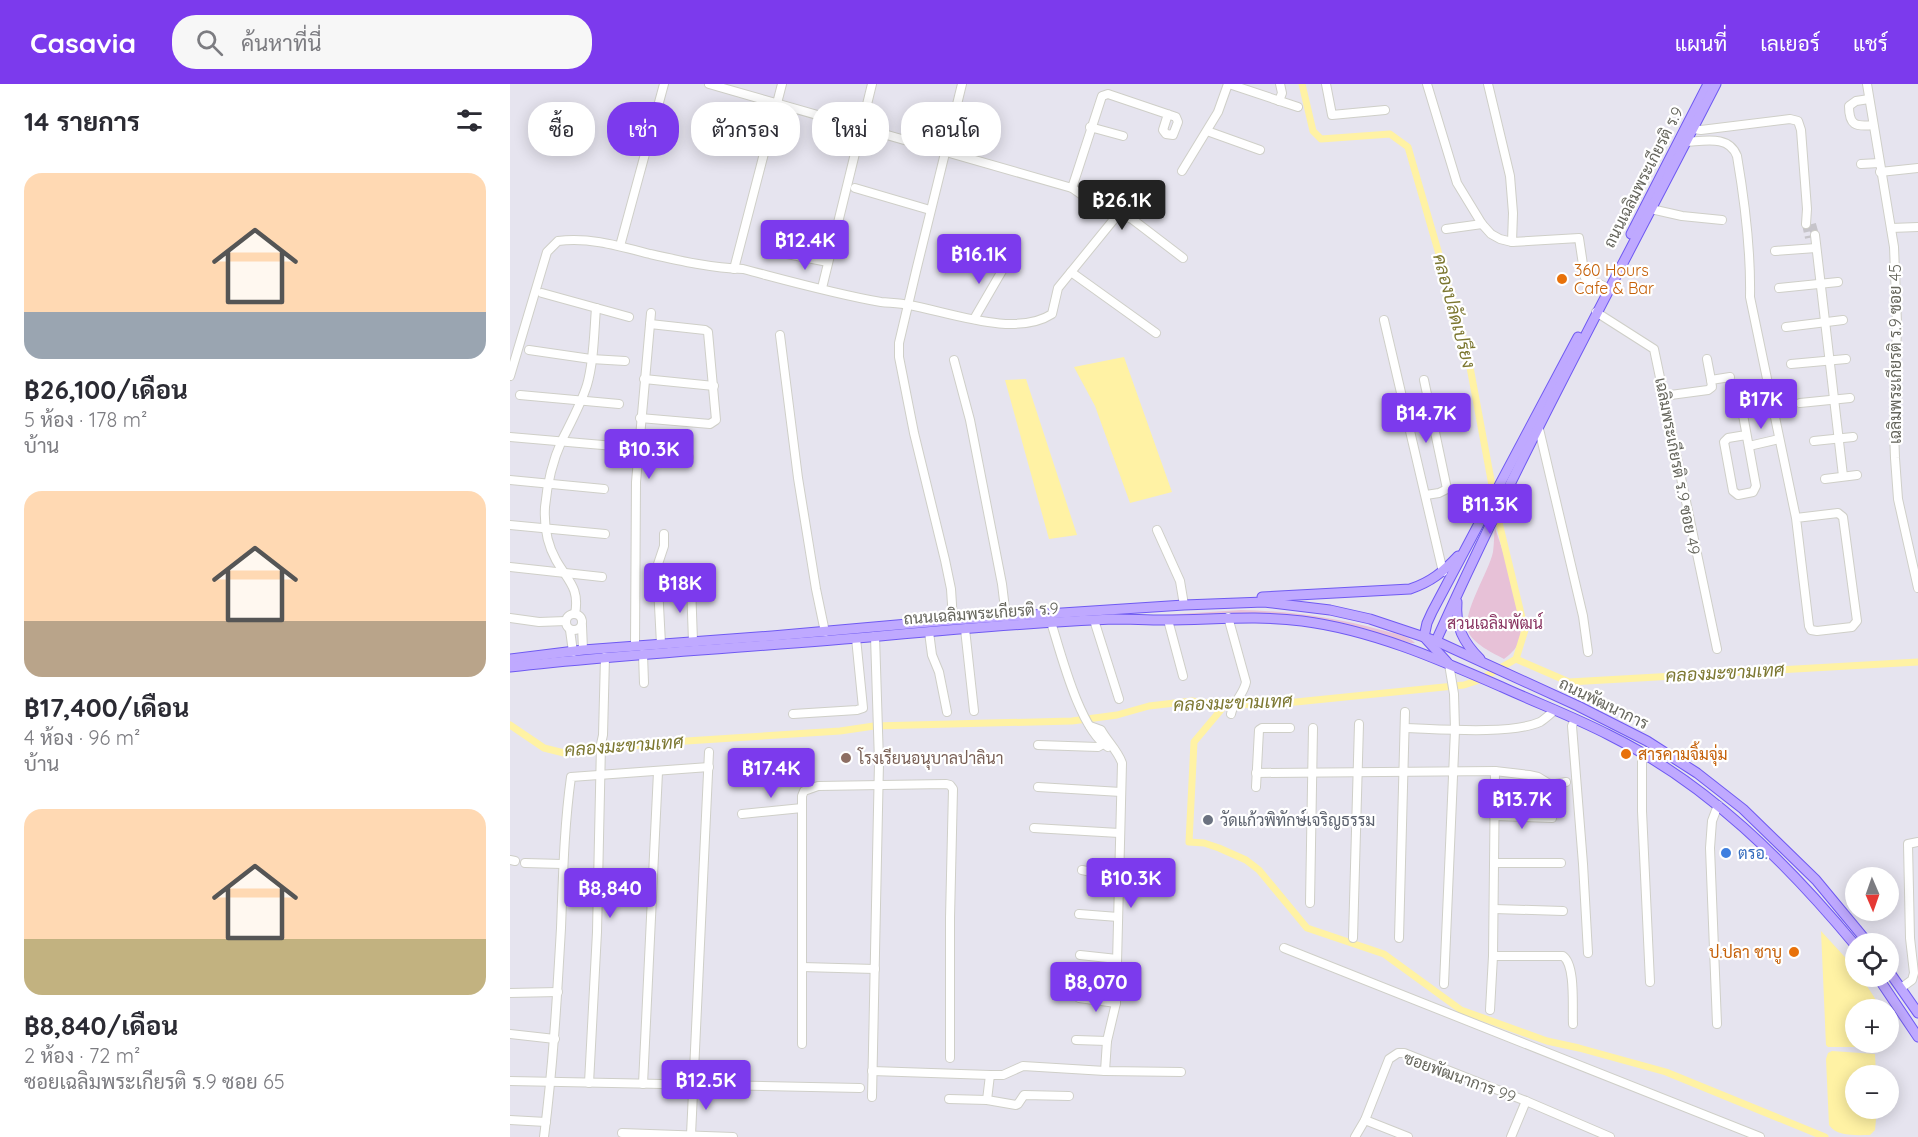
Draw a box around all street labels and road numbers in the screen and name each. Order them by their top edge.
street label: ถนนเฉลิมพระเกียรติ ร.9 [1598,103,1687,251]
street label: เฉลิมพระเกียรติ ร.9 ซอย 45 [1884,264,1905,444]
street label: เฉลิมพระเกียรติ ร.9 ซอย 49 [1651,376,1706,556]
street label: ถนนเฉลิมพระเกียรติ ร.9 [903,597,1059,628]
street label: ถนนพัฒนาการ [1556,673,1652,733]
street label: ซอยพัฒนาการ 99 [1401,1047,1519,1107]

